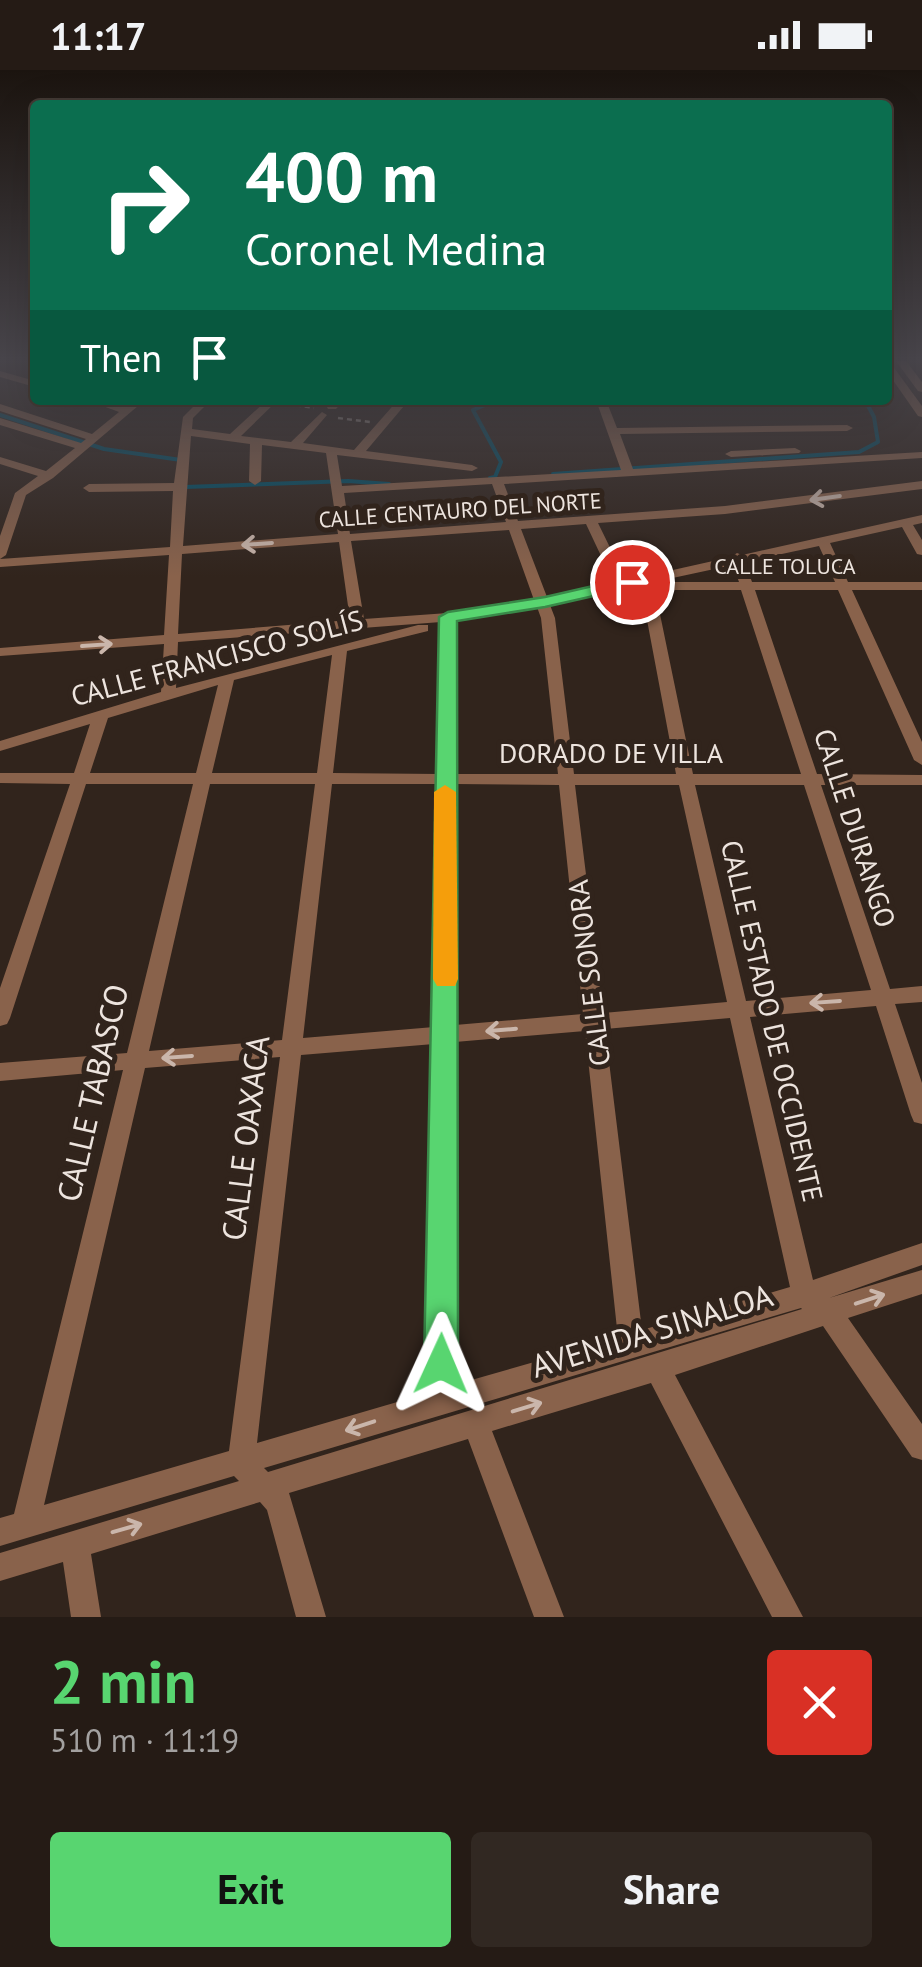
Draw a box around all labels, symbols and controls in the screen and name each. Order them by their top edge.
text: 11:17 [50,11,146,60]
text: 400 m [245,131,438,221]
icon: right [80,140,210,270]
text: Coronel Medina [245,219,547,277]
icon: arrive [182,330,237,385]
text: Then [80,333,162,382]
street label: CALLE CENTAURO DEL NORTE [318,486,602,534]
one-way arrow [810,489,842,508]
one-way arrow [242,535,274,554]
pin [590,540,675,625]
street label: CALLE TOLUCA [714,552,856,580]
icon: arrive [605,555,660,610]
street label: CALLE FRANCISCO SOLÍS [67,601,367,714]
one-way arrow [81,635,113,654]
street label: CALLE DURANGO [806,724,905,932]
street label: DORADO DE VILLA [499,734,724,771]
street label: CALLE ESTADO DE OCCIDENTE [713,836,832,1205]
street label: CALLE SONORA [559,877,618,1068]
street label: CALLE TABASCO [47,980,137,1206]
one-way arrow [809,992,841,1011]
one-way arrow [485,1021,518,1040]
street label: CALLE OAXACA [212,1033,278,1243]
one-way arrow [162,1047,194,1066]
street label: AVENIDA SINALOA [526,1273,778,1387]
one-way arrow [854,1289,886,1307]
position arrow [389,1312,493,1416]
one-way arrow [510,1397,542,1415]
one-way arrow [345,1418,377,1436]
one-way arrow [110,1518,142,1536]
text: 2 min [50,1642,196,1720]
button: close [767,1650,872,1755]
text: 510 m · 11:19 [50,1719,239,1761]
button: Exit [50,1832,451,1947]
button: Share [471,1832,872,1947]

